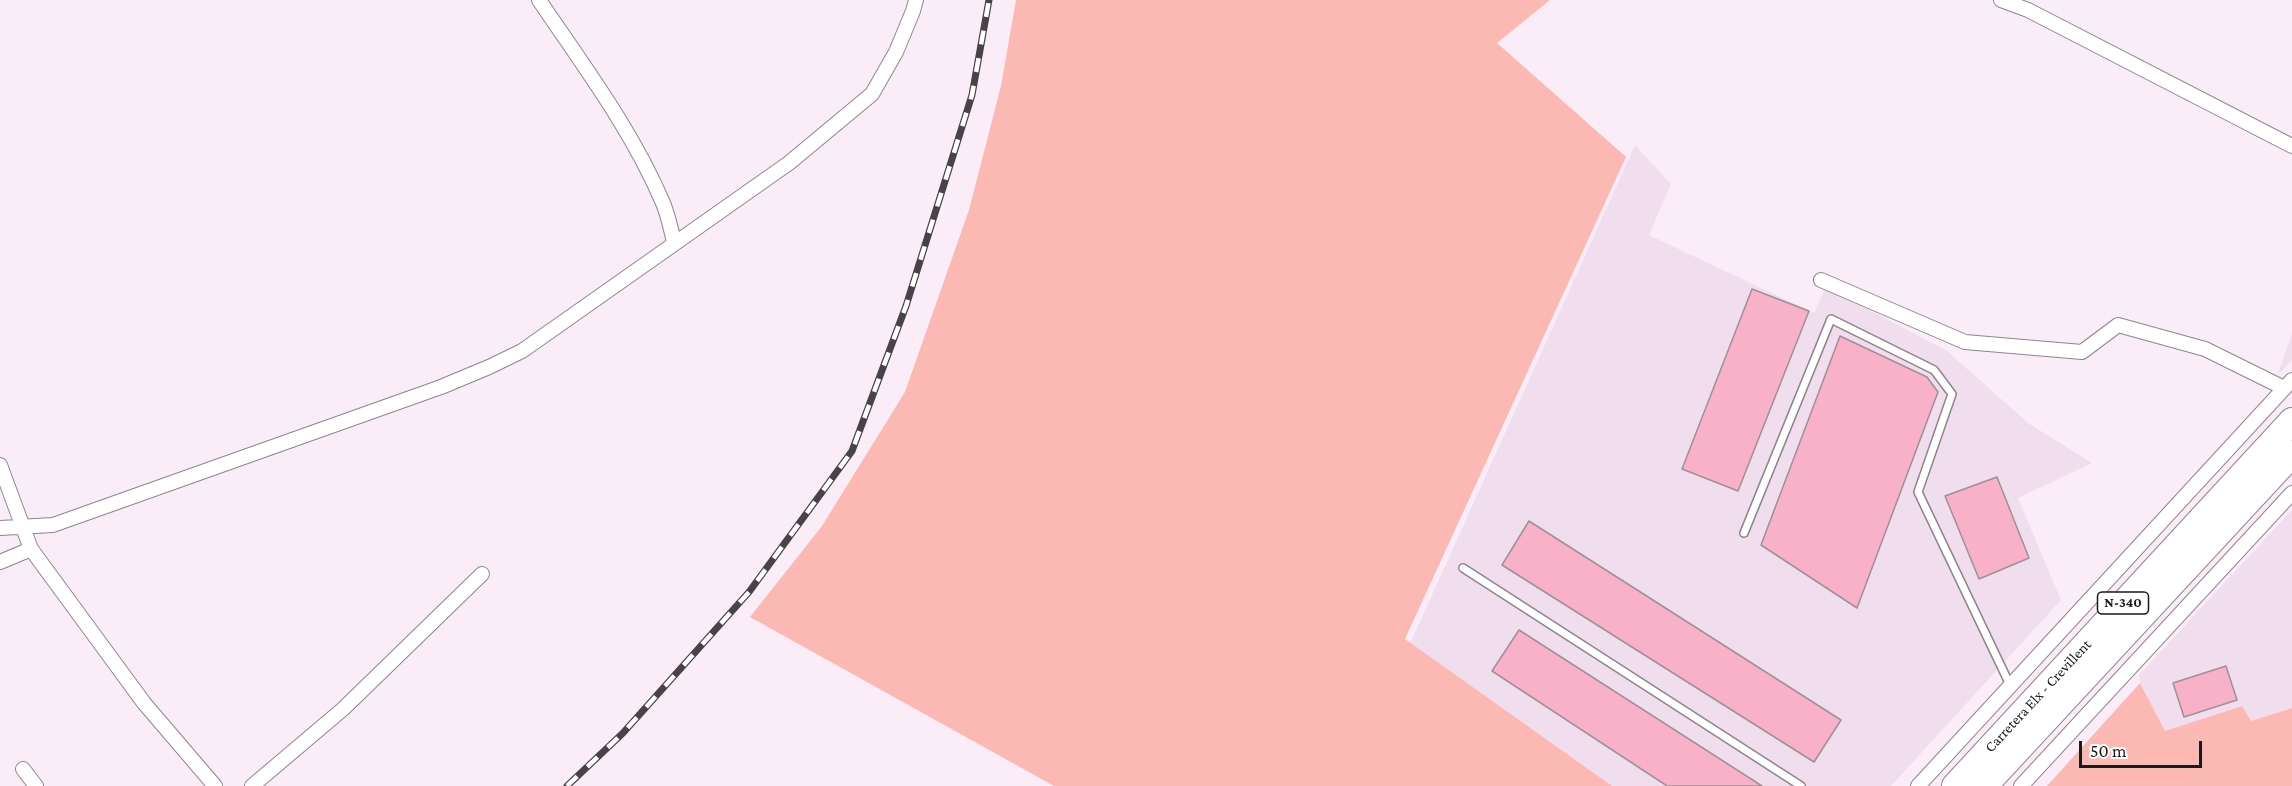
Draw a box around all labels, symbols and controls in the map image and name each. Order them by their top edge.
road number: N-340 [2098,592,2148,614]
street label: Carretera Elx - Crevillent [1981,636,2095,756]
scale bar [2082,729,2205,767]
text: 50 m [2090,741,2127,761]

